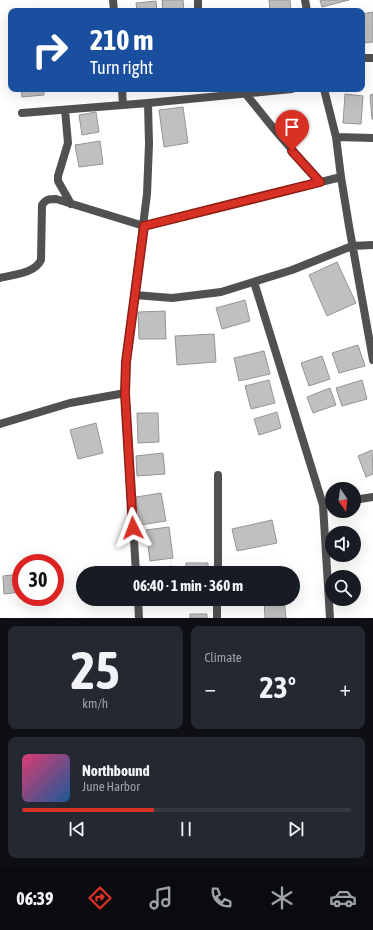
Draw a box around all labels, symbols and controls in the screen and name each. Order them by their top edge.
icon: right [24,24,76,76]
text: 210 m [90,24,153,56]
text: Turn right [90,57,153,78]
pin [275,110,309,151]
icon: arrive [281,116,303,138]
north arrow [325,482,361,518]
map controls [325,482,361,606]
position arrow [112,507,154,549]
button: sound [325,526,361,562]
speed limit sign: 30 [12,554,64,606]
button: search [325,570,361,606]
text: 06:40 · 1 min · 360 m [133,577,243,594]
text: 25 [71,640,120,700]
text: Climate [205,650,242,665]
text: 23° [260,670,296,704]
text: − [205,675,216,701]
text: + [340,675,351,701]
text: km/h [82,696,108,711]
text: Northbound [82,762,150,779]
text: June Harbor [82,779,140,794]
icon: previous [66,818,88,840]
icon: pause [175,818,197,840]
icon: next [285,818,307,840]
icon: directions [86,884,114,912]
icon: music [147,884,175,912]
icon: phone [207,884,235,912]
icon: climate [268,884,296,912]
icon: car [329,884,357,912]
text: 06:39 [16,888,53,909]

